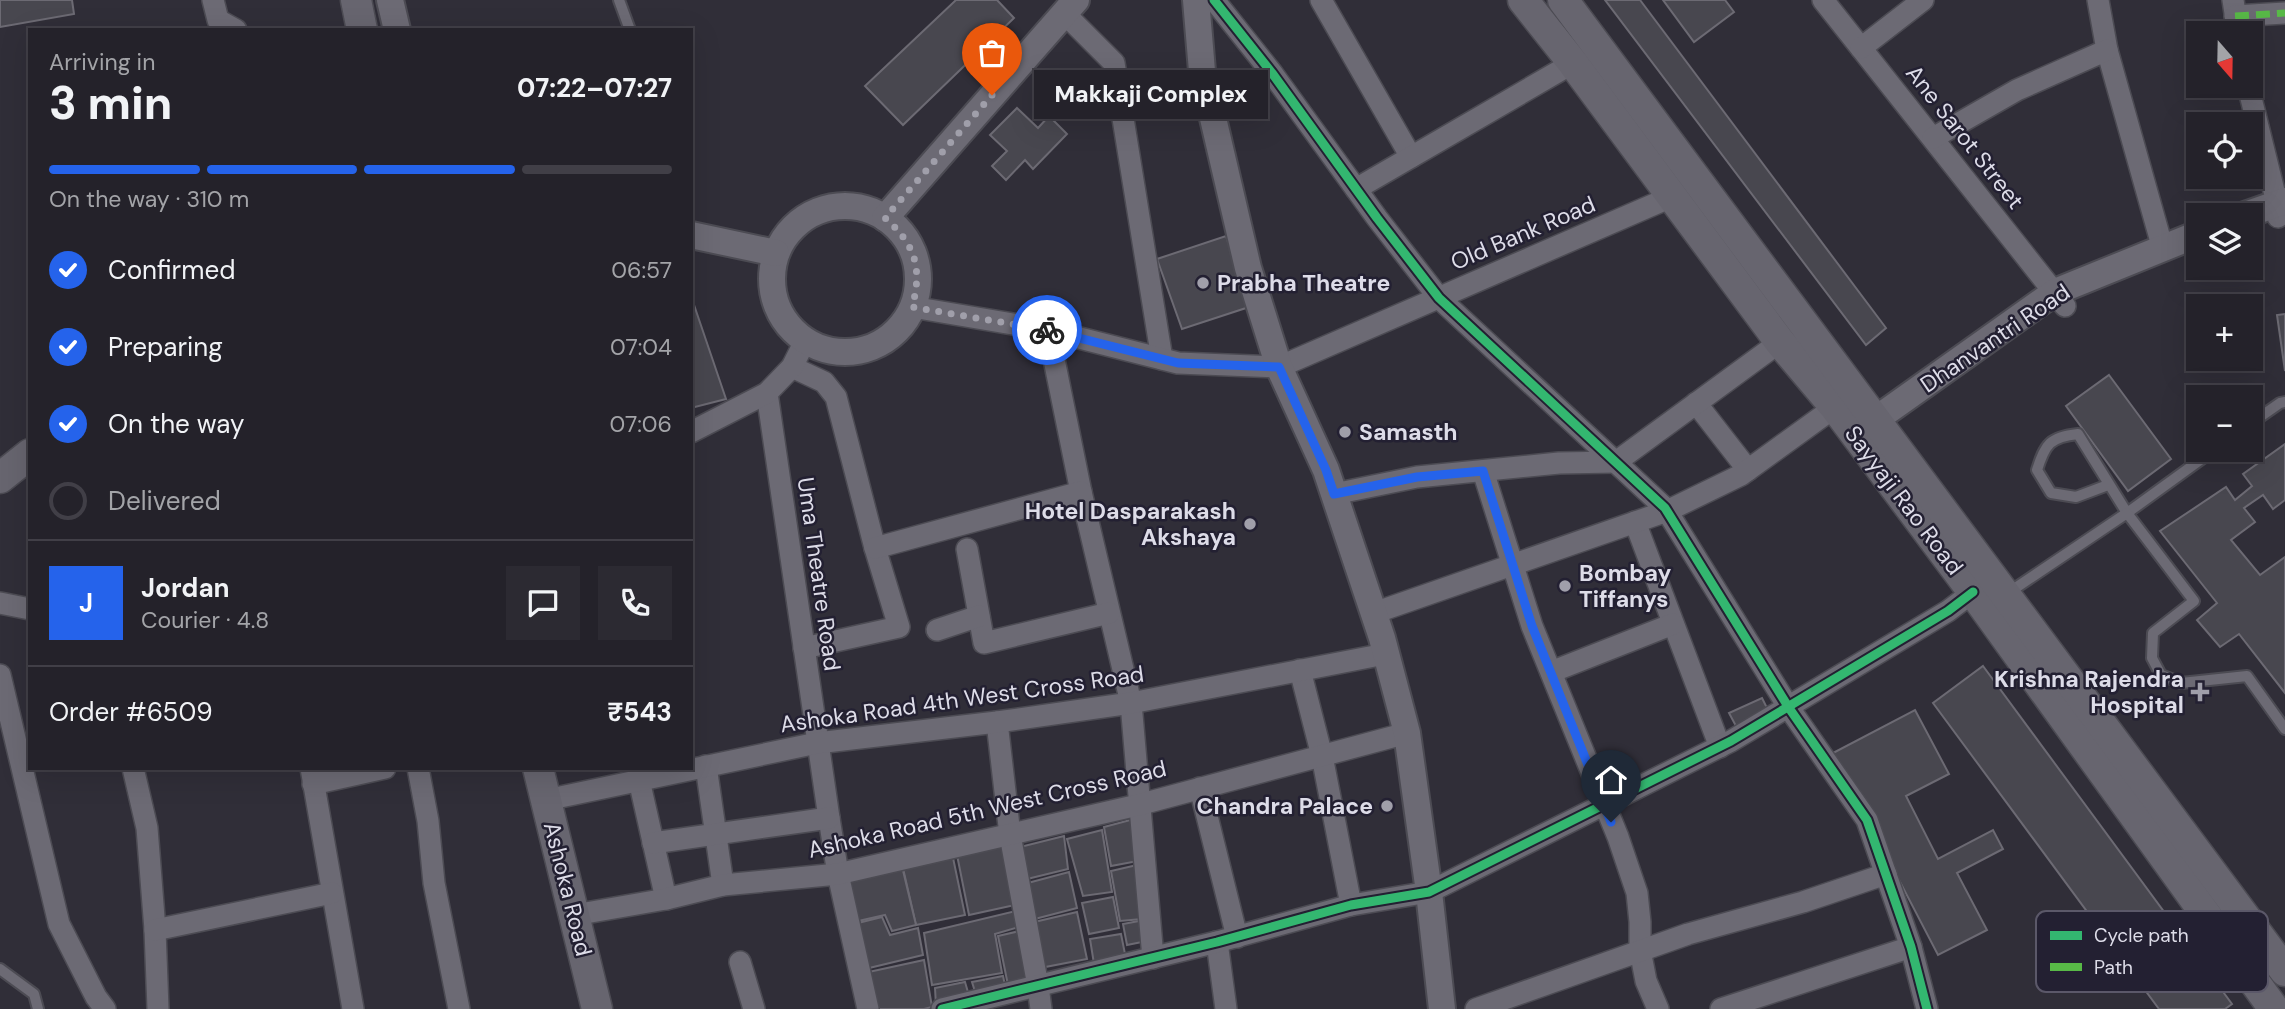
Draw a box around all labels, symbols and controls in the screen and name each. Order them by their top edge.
north arrow [2186,21,2263,98]
map controls [2186,21,2263,462]
pin [962,23,1022,95]
icon: bag [973,34,1011,72]
text: Arriving in [49,47,155,77]
street label: Ane Sarot Street [1899,59,2031,215]
callout: Makkaji Complex [1034,70,1268,119]
text: 07:22–07:27 [517,71,672,105]
text: 3 min [49,73,172,133]
text: Makkaji Complex [1055,79,1247,109]
button: locate [2186,112,2263,189]
text: On the way · 310 m [49,184,249,214]
street label: Old Bank Road [1446,189,1600,277]
button: layers [2186,203,2263,280]
icon: check [49,251,87,289]
text: Confirmed [108,253,235,287]
text: 06:57 [611,255,672,285]
place label: Prabha Theatre [1217,268,1390,298]
marker: Prabha Theatre [1195,275,1211,291]
street label: Dhanvantri Road [1914,277,2076,399]
button: + [2186,294,2263,371]
courier [1012,295,1082,365]
icon: bike [1028,311,1066,349]
icon: check [49,328,87,366]
text: Preparing [108,330,223,364]
text: 07:04 [610,332,672,362]
button: − [2186,385,2263,462]
icon: check [49,405,87,443]
text: On the way [108,407,244,441]
text: 07:06 [609,409,672,439]
place label: Samasth [1359,417,1458,447]
street label: Sayyaji Rao Road [1838,419,1970,581]
marker: Samasth [1337,424,1353,440]
street label: Uma Theatre Road [791,475,847,673]
text: Delivered [108,484,221,518]
place label: Hotel Dasparakash Akshaya [1025,496,1236,552]
marker: Hotel Dasparakash Akshaya [1242,516,1258,532]
place label: Bombay Tiffanys [1579,558,1671,614]
button: chat [506,566,580,640]
button: phone [598,566,672,640]
text: Jordan [141,571,230,605]
marker: Bombay Tiffanys [1557,578,1573,594]
text: J [79,586,93,620]
text: Courier · 4.8 [141,605,269,635]
street label: Ashoka Road 4th West Cross Road [778,659,1146,739]
place label: Krishna Rajendra Hospital [1994,664,2184,720]
marker: Krishna Rajendra Hospital [2190,682,2210,702]
text: Order #6509 [49,695,213,729]
text: ₹543 [607,695,672,729]
pin [1581,750,1641,822]
street label: Ashoka Road 5th West Cross Road [805,753,1169,865]
icon: home [1592,761,1630,799]
place label: Chandra Palace [1197,791,1373,821]
marker: Chandra Palace [1379,798,1395,814]
street label: Ashoka Road [537,819,599,959]
legend [2036,911,2268,992]
text: Cycle path [2094,923,2189,948]
text: Path [2094,955,2133,980]

